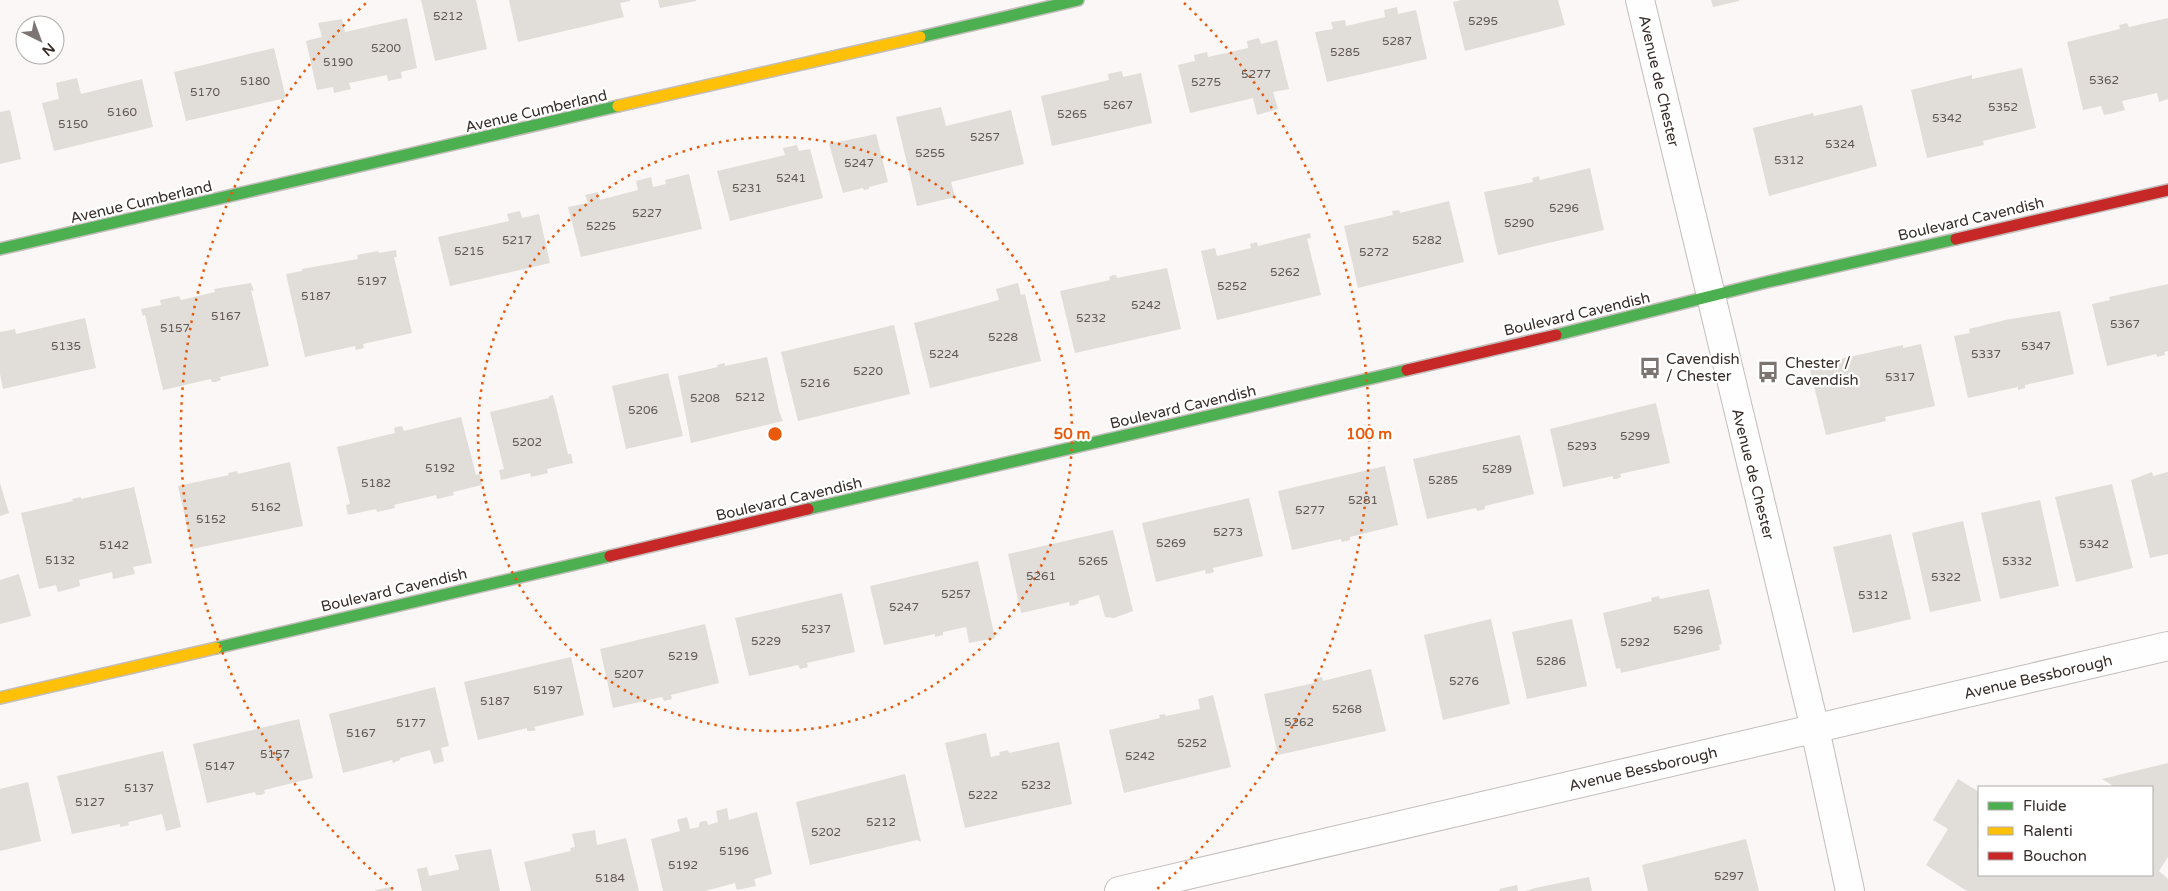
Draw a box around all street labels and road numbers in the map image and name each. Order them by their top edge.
street label: Avenue de Chester [1635,13,1683,149]
street label: Avenue Cumberland [463,86,609,136]
street label: Avenue Cumberland [68,177,214,227]
street label: Boulevard Cavendish [1896,193,2046,245]
street label: Boulevard Cavendish [1502,288,1652,340]
street label: Boulevard Cavendish [1108,381,1258,433]
street label: Avenue de Chester [1728,407,1778,542]
street label: Boulevard Cavendish [714,473,864,525]
street label: Boulevard Cavendish [319,564,469,616]
street label: Avenue Bessborough [1962,651,2114,703]
street label: Avenue Bessborough [1567,743,1719,795]

